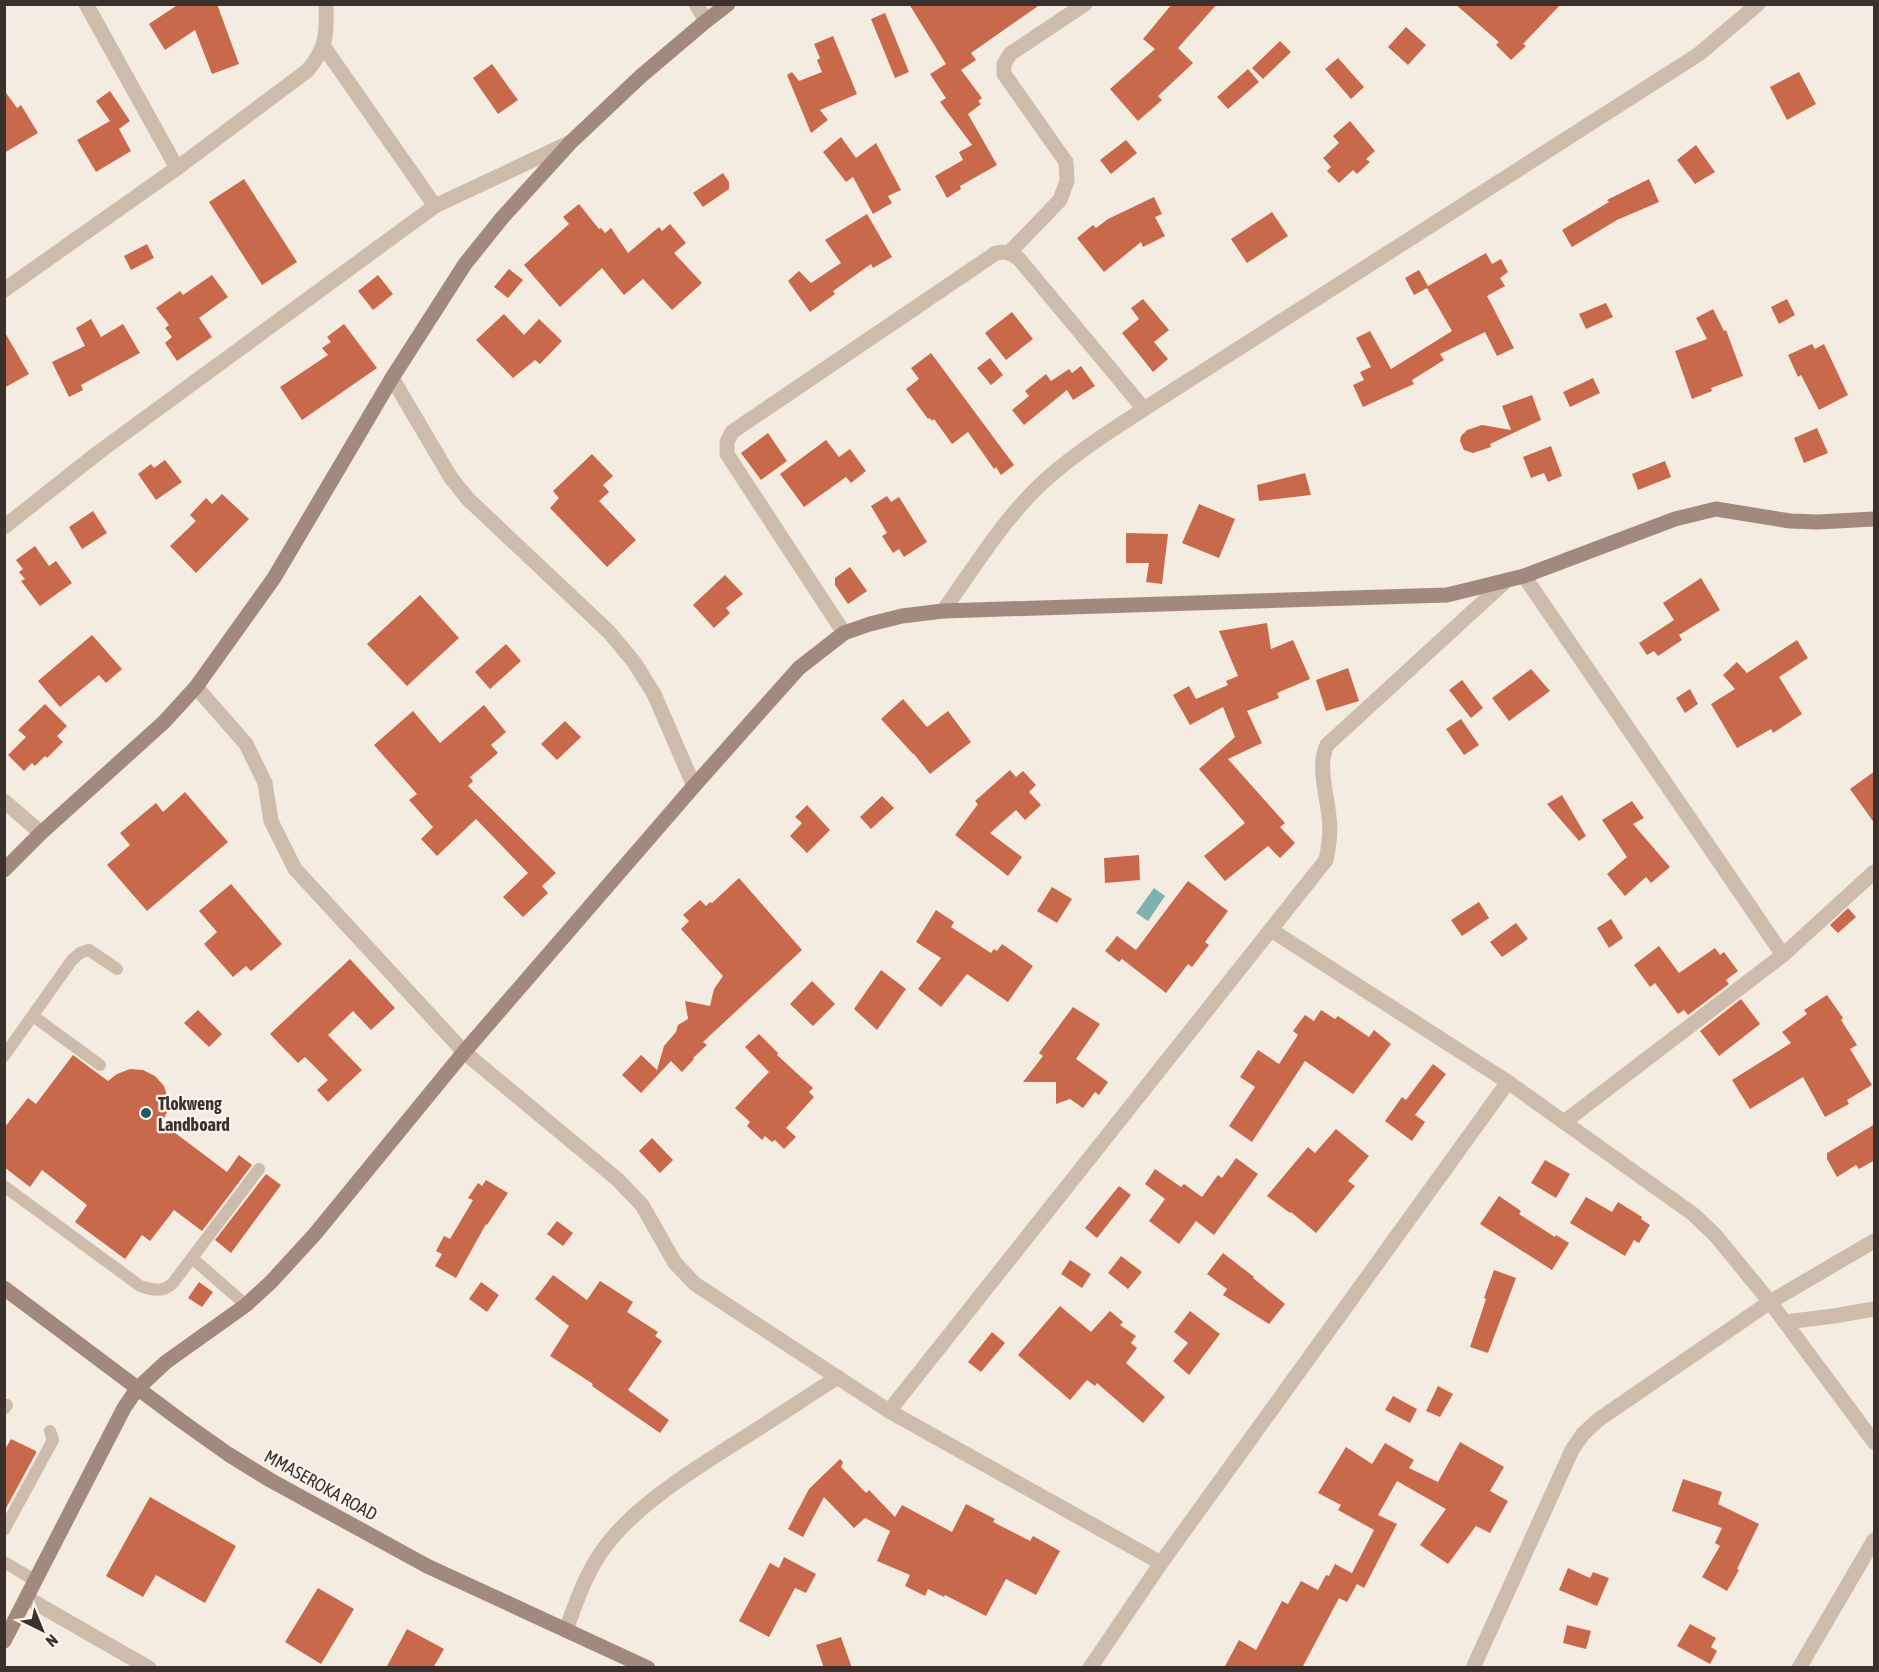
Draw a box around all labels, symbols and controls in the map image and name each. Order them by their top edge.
place label: Tlokweng Landboard [158,1093,230,1135]
marker: Tlokweng Landboard [139,1106,153,1120]
street label: MMASEROKA ROAD [261,1445,381,1525]
north arrow [12,1600,72,1660]
text: N [43,1631,62,1651]

